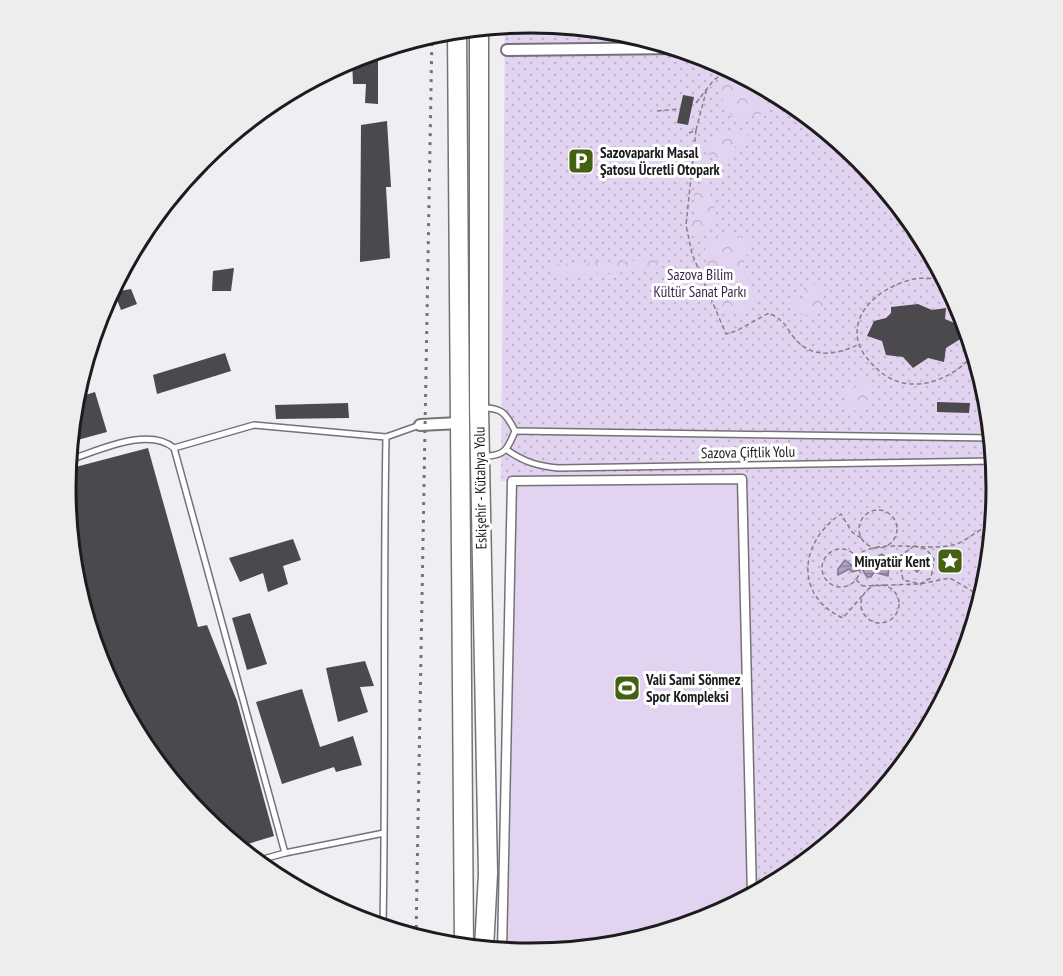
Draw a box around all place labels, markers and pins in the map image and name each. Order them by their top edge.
place label: Sazovaparkı Masal Şatosu Ücretli Otopark [600,143,721,179]
parking icon: Sazovaparkı Masal Şatosu Ücretli Otopark [566,146,596,176]
place icon: Minyatür Kent [935,546,965,576]
place label: Minyatür Kent [855,552,931,571]
place label: Vali Sami Sönmez Spor Kompleksi [645,670,741,706]
sports icon: Vali Sami Sönmez Spor Kompleksi [612,673,642,703]

